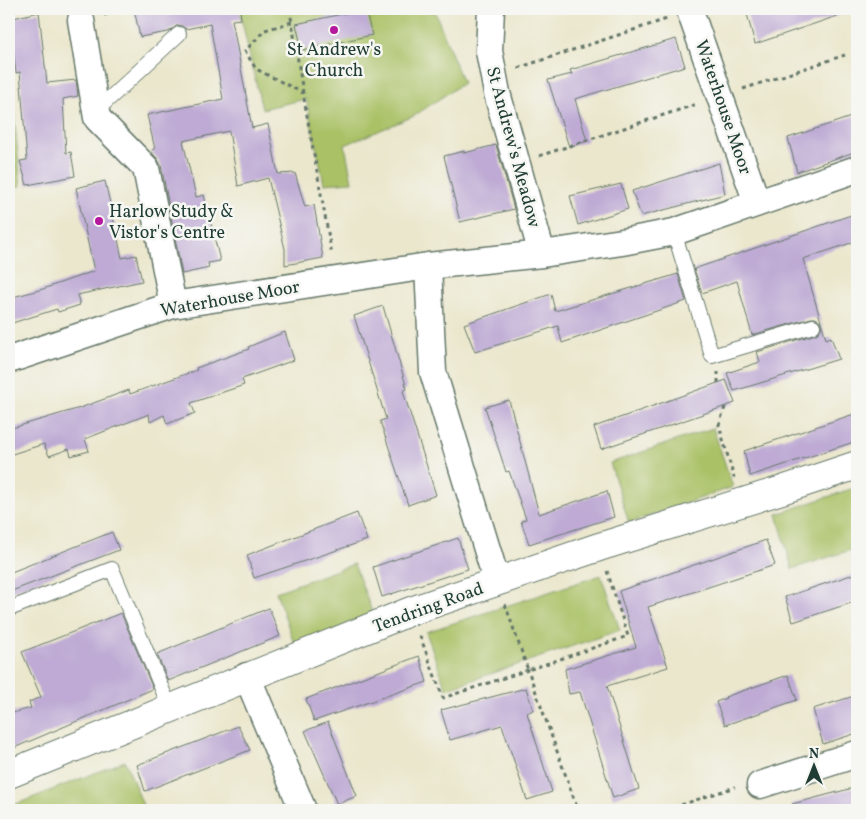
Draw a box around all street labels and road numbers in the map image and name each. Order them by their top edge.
street label: Waterhouse Moor [688,37,758,179]
street label: St Andrew's Meadow [479,64,546,231]
street label: Waterhouse Moor [159,275,302,324]
street label: Tendring Road [370,577,487,640]

